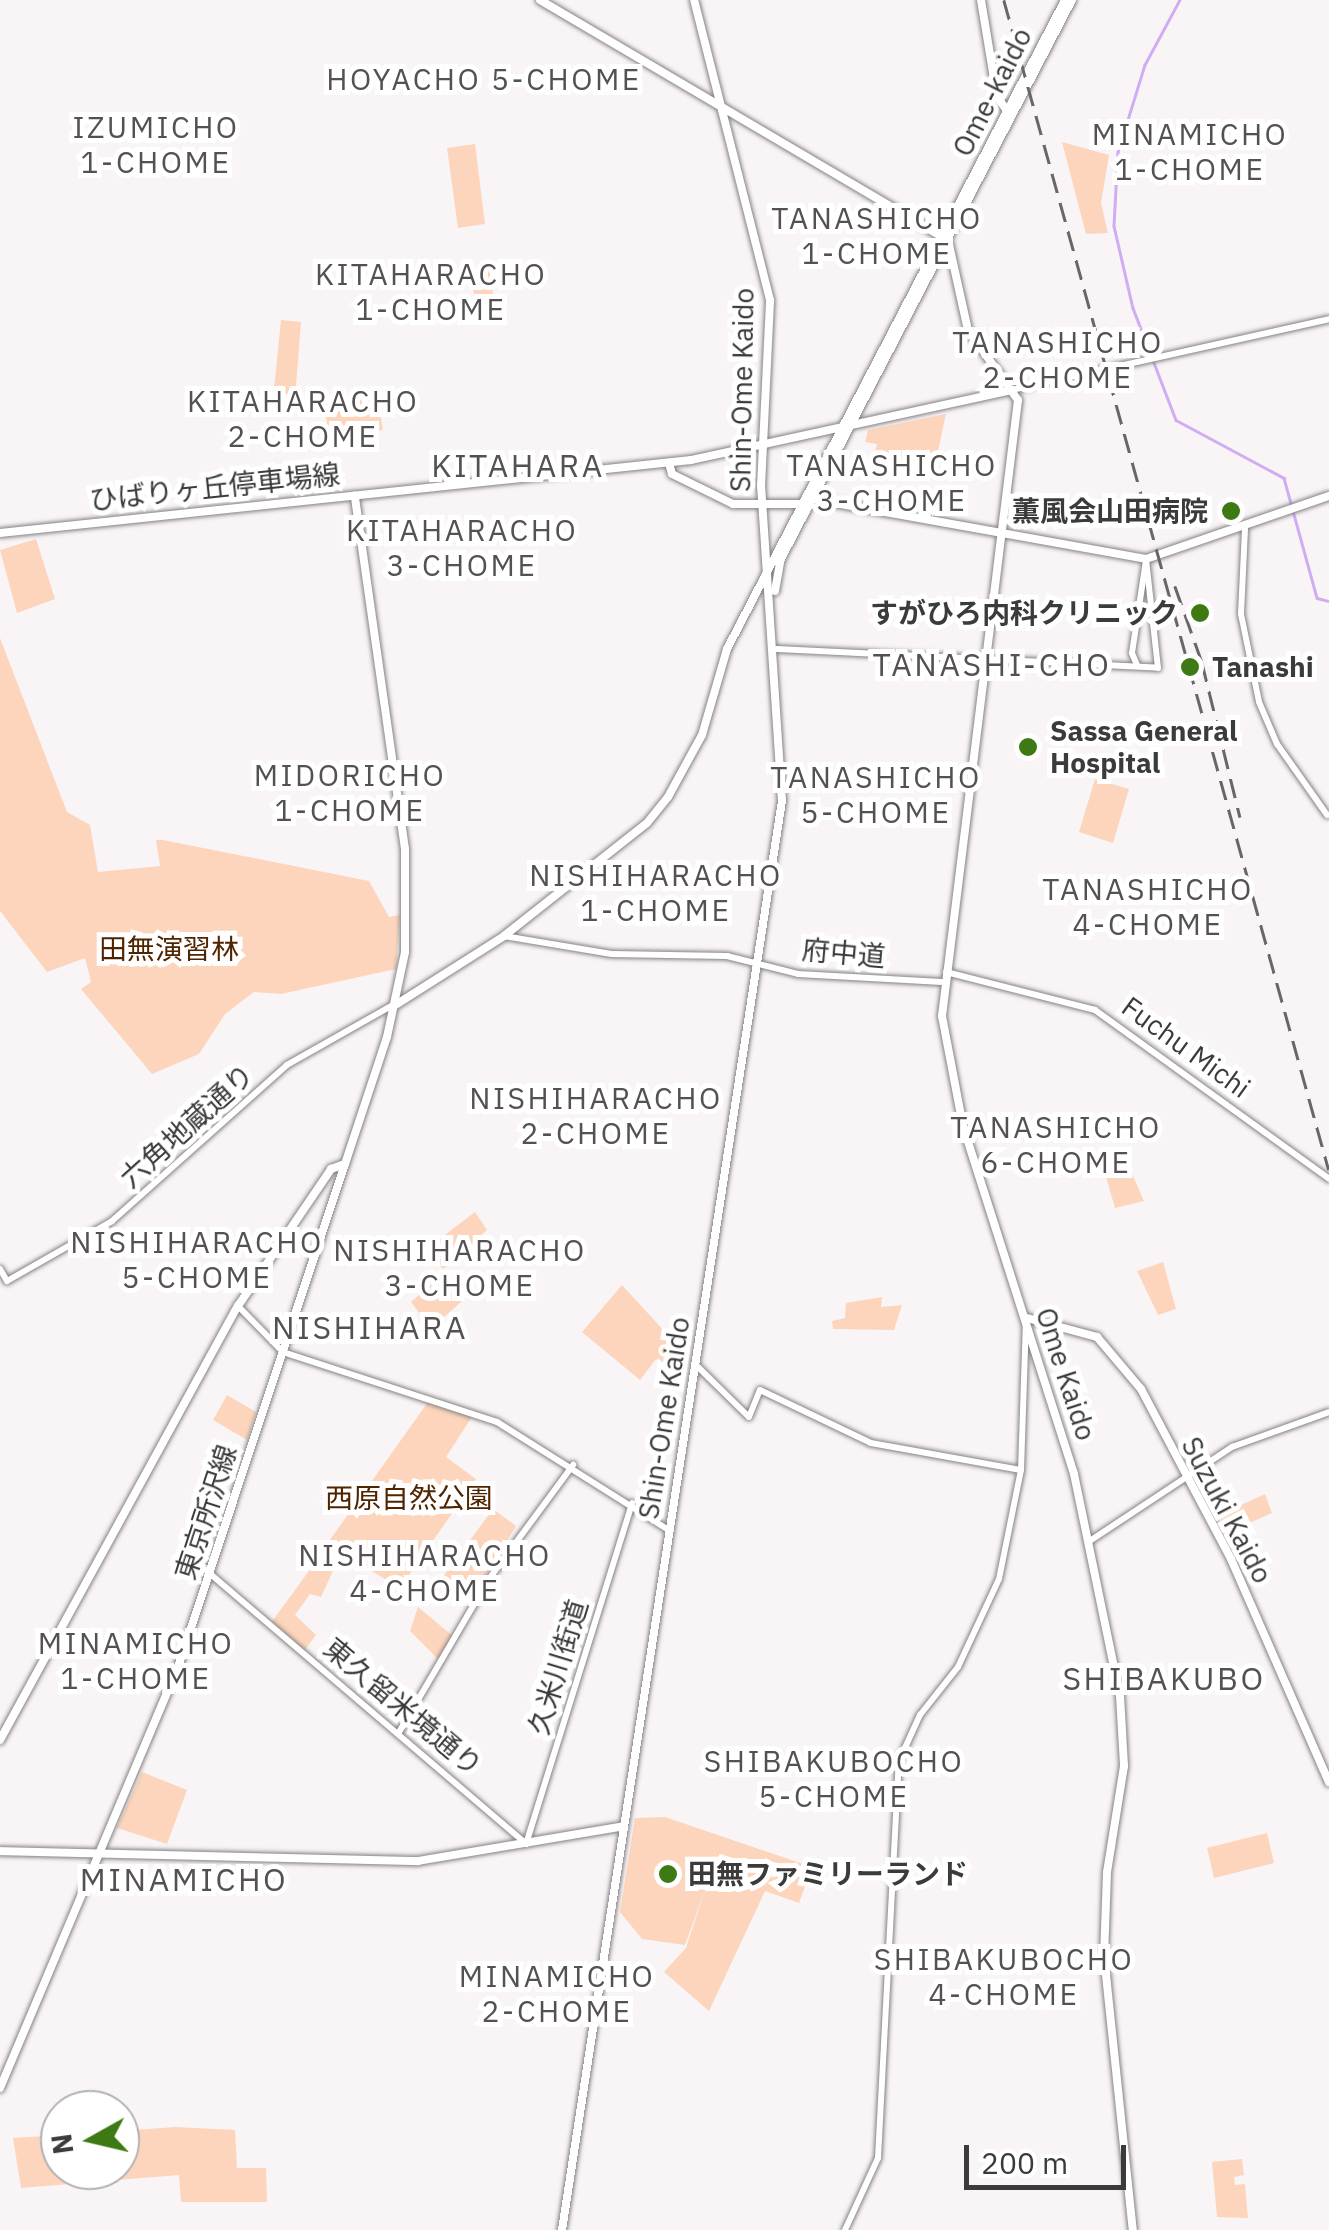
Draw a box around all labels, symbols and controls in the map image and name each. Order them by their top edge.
street label: Ome-kaido [945,22,1039,162]
district label: HOYACHO 5-CHOME [326,61,642,97]
district label: IZUMICHO 1-CHOME [72,109,240,180]
district label: MINAMICHO 1-CHOME [1092,116,1288,186]
district label: TANASHICHO 1-CHOME [771,200,983,270]
district label: KITAHARACHO 1-CHOME [315,256,547,326]
street label: Shin-Ome Kaido [723,288,761,492]
district label: TANASHICHO 2-CHOME [952,324,1164,394]
district label: KITAHARACHO 2-CHOME [187,383,419,454]
district label: KITAHARA [431,446,605,484]
district label: TANASHICHO 3-CHOME [786,447,998,518]
street label: ひばりヶ丘停車場線 [88,457,342,517]
place label: 薫風会山田病院 [1012,494,1208,528]
marker: 薫風会山田病院 [1218,498,1244,524]
district label: KITAHARACHO 3-CHOME [346,512,578,582]
place label: すがひろ内科クリニック [870,596,1178,630]
marker: すがひろ内科クリニック [1187,600,1213,626]
district label: TANASHI-CHO [873,645,1111,683]
place label: Tanashi [1212,650,1314,684]
marker: Tanashi [1177,654,1203,680]
place label: Sassa General Hospital [1050,714,1238,780]
marker: Sassa General Hospital [1015,734,1041,760]
district label: MIDORICHO 1-CHOME [254,757,446,828]
district label: TANASHICHO 5-CHOME [770,759,982,830]
district label: NISHIHARACHO 1-CHOME [529,857,783,928]
district label: TANASHICHO 4-CHOME [1042,871,1254,942]
park label: 田無演習林 [99,932,239,966]
street label: 府中道 [801,933,887,973]
street label: Fuchu Michi [1115,989,1257,1105]
street label: 六角地蔵通り [113,1057,261,1195]
district label: NISHIHARACHO 2-CHOME [469,1080,723,1150]
district label: TANASHICHO 6-CHOME [950,1109,1162,1180]
district label: NISHIHARACHO 5-CHOME [70,1224,324,1294]
district label: NISHIHARACHO 3-CHOME [333,1232,587,1302]
street label: Ome Kaido [1029,1303,1103,1445]
district label: NISHIHARA [272,1308,468,1346]
street label: Shin-Ome Kaido [631,1315,697,1521]
street label: Suzuki Kaido [1174,1431,1280,1589]
street label: 東京所沢線 [168,1440,244,1584]
park label: 西原自然公園 [325,1481,493,1515]
district label: NISHIHARACHO 4-CHOME [298,1537,552,1608]
street label: 久米川街道 [521,1595,595,1739]
district label: MINAMICHO 1-CHOME [38,1625,234,1696]
street label: 東久留米境通り [317,1631,489,1783]
district label: SHIBAKUBO [1062,1659,1266,1697]
district label: SHIBAKUBOCHO 5-CHOME [704,1743,964,1814]
place label: 田無ファミリーランド [688,1857,968,1891]
district label: MINAMICHO [80,1860,288,1898]
marker: 田無ファミリーランド [657,1863,679,1885]
district label: SHIBAKUBOCHO 4-CHOME [874,1941,1134,2012]
district label: MINAMICHO 2-CHOME [459,1958,655,2028]
north arrow [40,2090,140,2190]
scale bar [969,2125,1132,2187]
text: N [42,2131,82,2157]
text: 200 m [981,2143,1068,2182]

